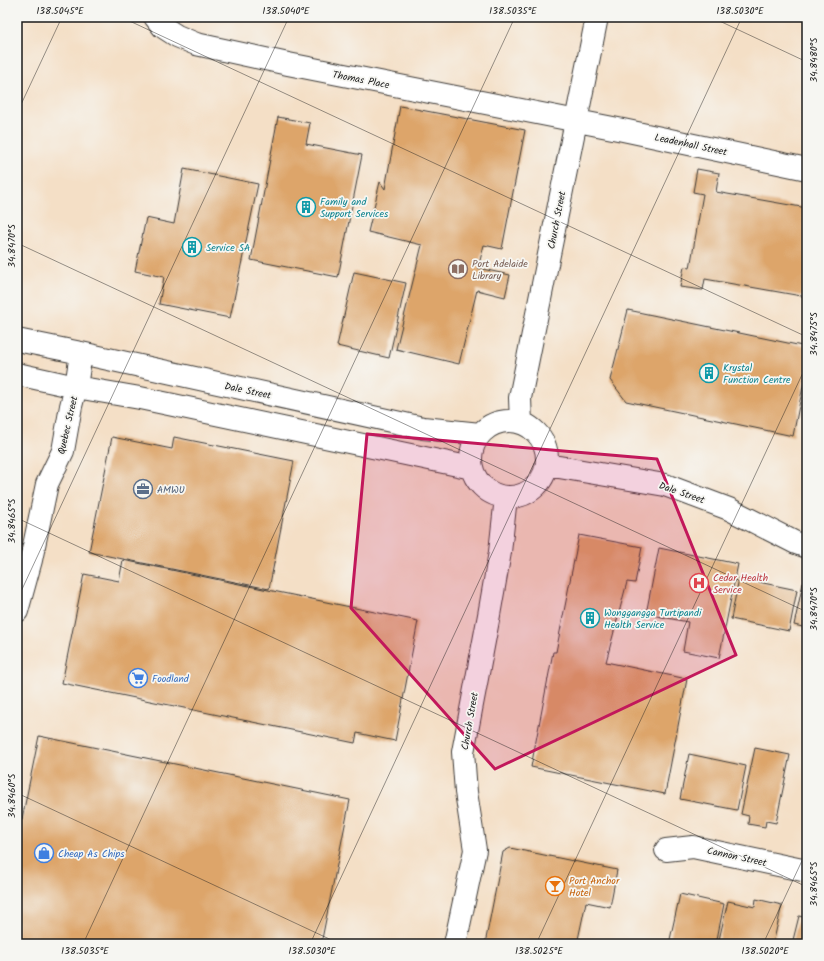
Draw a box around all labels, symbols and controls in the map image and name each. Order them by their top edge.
text: 138.5045°E [36,3,85,19]
text: 138.5040°E [262,3,311,19]
text: 138.5035°E [489,3,538,19]
text: 138.5030°E [716,3,765,19]
text: 34.8480°S [806,37,822,82]
street label: Thomas Place [331,67,391,93]
street label: Leadenhall Street [653,129,729,161]
street label: Church Street [544,190,570,251]
place label: Family and Support Services [320,194,389,222]
building icon: Family and Support Services [295,196,317,218]
text: 34.8470°S [4,224,20,268]
building icon: Service SA [181,236,203,258]
place label: Service SA [206,240,250,256]
place label: Port Adelaide Library [472,256,528,284]
library icon: Port Adelaide Library [447,258,469,280]
text: 34.8475°S [806,311,822,356]
place label: Krystal Function Centre [723,360,791,388]
building icon: Krystal Function Centre [698,362,720,384]
street label: Dale Street [223,378,273,404]
street label: Quebec Street [54,394,82,456]
office icon: AMWU [132,478,154,500]
street label: Dale Street [657,478,707,508]
place label: AMWU [157,482,185,498]
text: 34.8465°S [4,498,20,543]
place label: Cedar Health Service [713,570,768,598]
hospital icon: Cedar Health Service [688,572,710,594]
text: 34.8470°S [806,587,822,631]
place label: Wonggangga Turtipandi Health Service [604,605,702,633]
building icon: Wonggangga Turtipandi Health Service [579,607,601,629]
supermarket icon: Foodland [127,667,149,689]
place label: Foodland [152,671,190,687]
street label: Church Street [457,691,483,751]
text: 34.8460°S [4,773,20,818]
shop icon: Cheap As Chips [33,842,55,864]
street label: Cannon Street [706,843,768,871]
place label: Cheap As Chips [58,846,125,862]
text: 34.8465°S [806,861,822,906]
place label: Port Anchor Hotel [569,873,620,901]
bar icon: Port Anchor Hotel [544,875,566,897]
text: 138.5035°E [61,943,110,959]
text: 138.5030°E [288,943,337,959]
text: 138.5025°E [515,943,564,959]
text: 138.5020°E [741,943,790,959]

